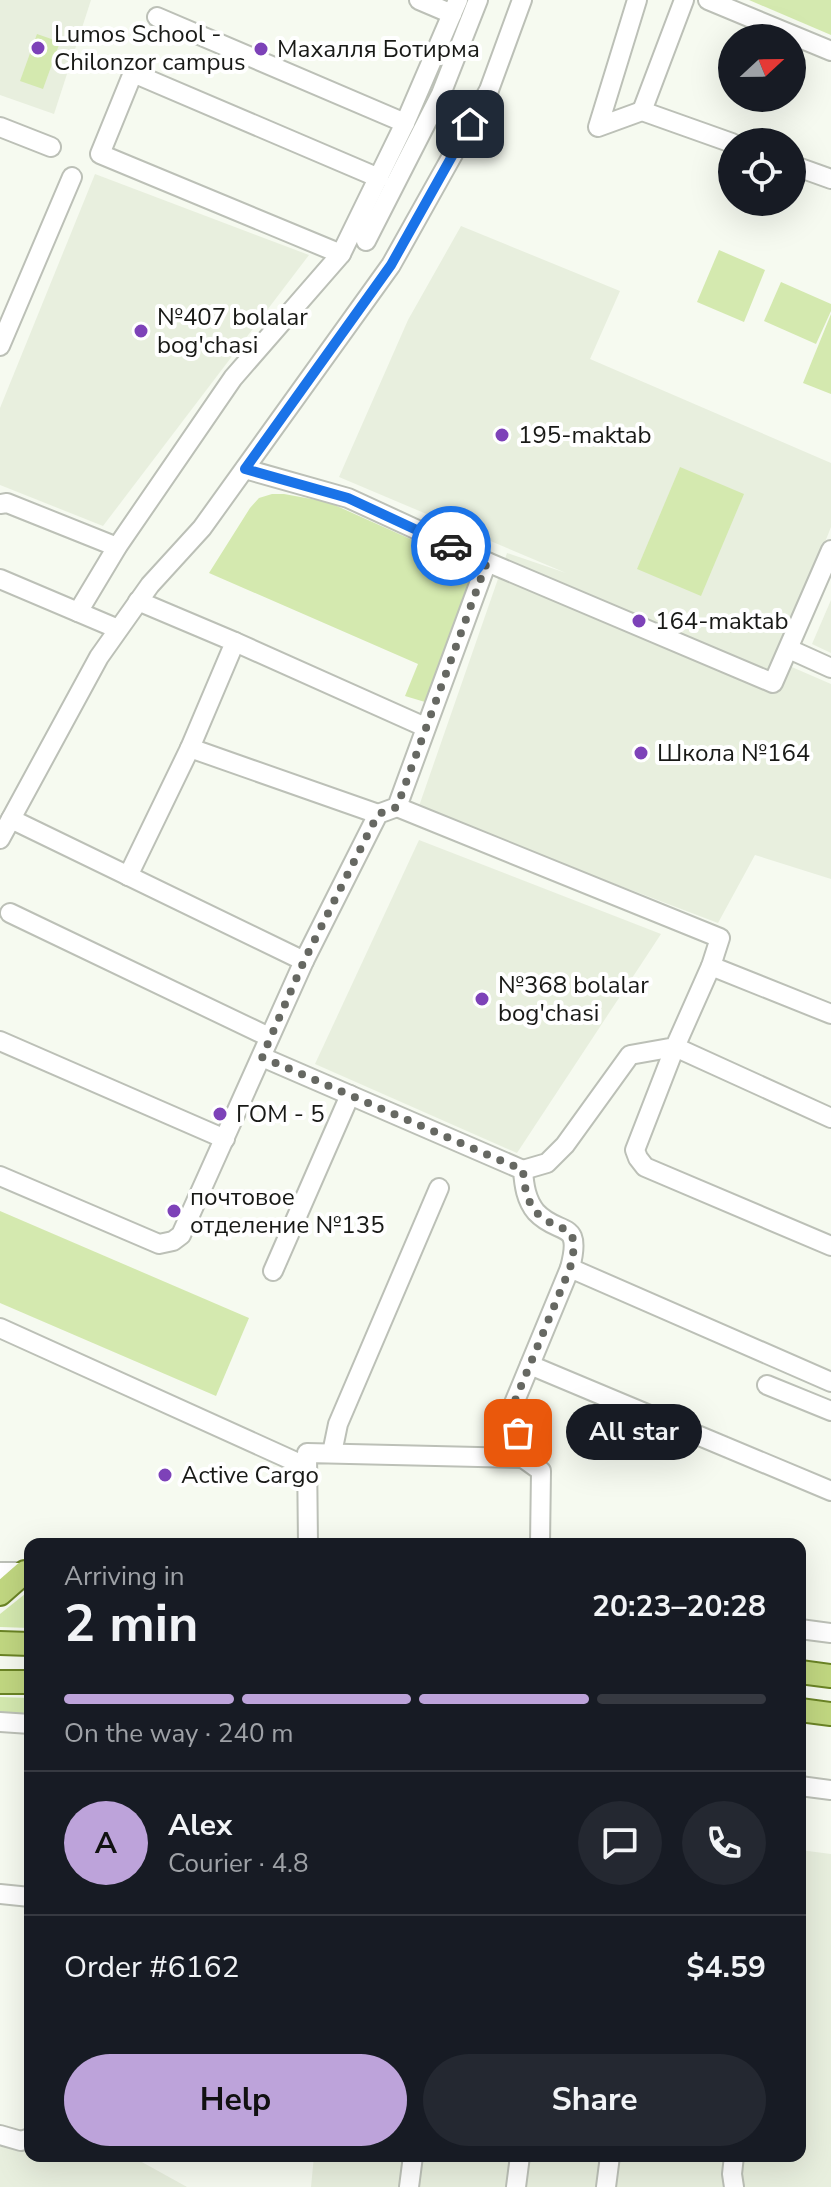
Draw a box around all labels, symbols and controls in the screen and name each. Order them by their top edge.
place label: Lumos School - Chilonzor campus [54,18,246,78]
north arrow [718,24,806,112]
map controls [718,24,806,216]
place label: Махалля Ботирма [277,33,480,65]
marker: Lumos School - Chilonzor campus [29,39,47,57]
marker: Махалля Ботирма [252,40,270,58]
pin [436,90,504,158]
icon: home [448,102,492,146]
button: locate [718,128,806,216]
place label: №407 bolalar bog'chasi [157,301,308,361]
marker: №407 bolalar bog'chasi [132,322,150,340]
place label: 195-maktab [518,419,651,451]
marker: 195-maktab [493,426,511,444]
courier [411,506,491,586]
icon: car [429,524,473,568]
place label: 164-maktab [655,605,788,637]
marker: 164-maktab [630,612,648,630]
place label: Школа №164 [657,737,810,769]
marker: Школа №164 [632,744,650,762]
place label: №368 bolalar bog'chasi [498,969,649,1029]
marker: №368 bolalar bog'chasi [473,990,491,1008]
place label: ГОМ - 5 [236,1098,325,1130]
marker: ГОМ - 5 [211,1105,229,1123]
place label: почтовое отделение №135 [190,1181,385,1241]
marker: почтовое отделение №135 [165,1202,183,1220]
pin [484,1399,552,1467]
callout: All star [566,1405,702,1461]
icon: bag [496,1411,540,1455]
text: All star [589,1414,679,1449]
place label: Active Cargo [181,1459,319,1491]
marker: Active Cargo [156,1466,174,1484]
text: Arriving in [64,1559,185,1594]
text: 20:23–20:28 [592,1586,766,1627]
text: 2 min [64,1588,199,1659]
text: On the way · 240 m [64,1716,293,1751]
button: chat [578,1801,662,1885]
button: phone [682,1801,766,1885]
text: Alex [168,1805,232,1846]
text: A [95,1823,117,1864]
text: Courier · 4.8 [168,1846,309,1881]
text: Order #6162 [64,1947,239,1988]
text: $4.59 [687,1947,766,1988]
button: Help [64,2054,407,2146]
button: Share [423,2054,766,2146]

